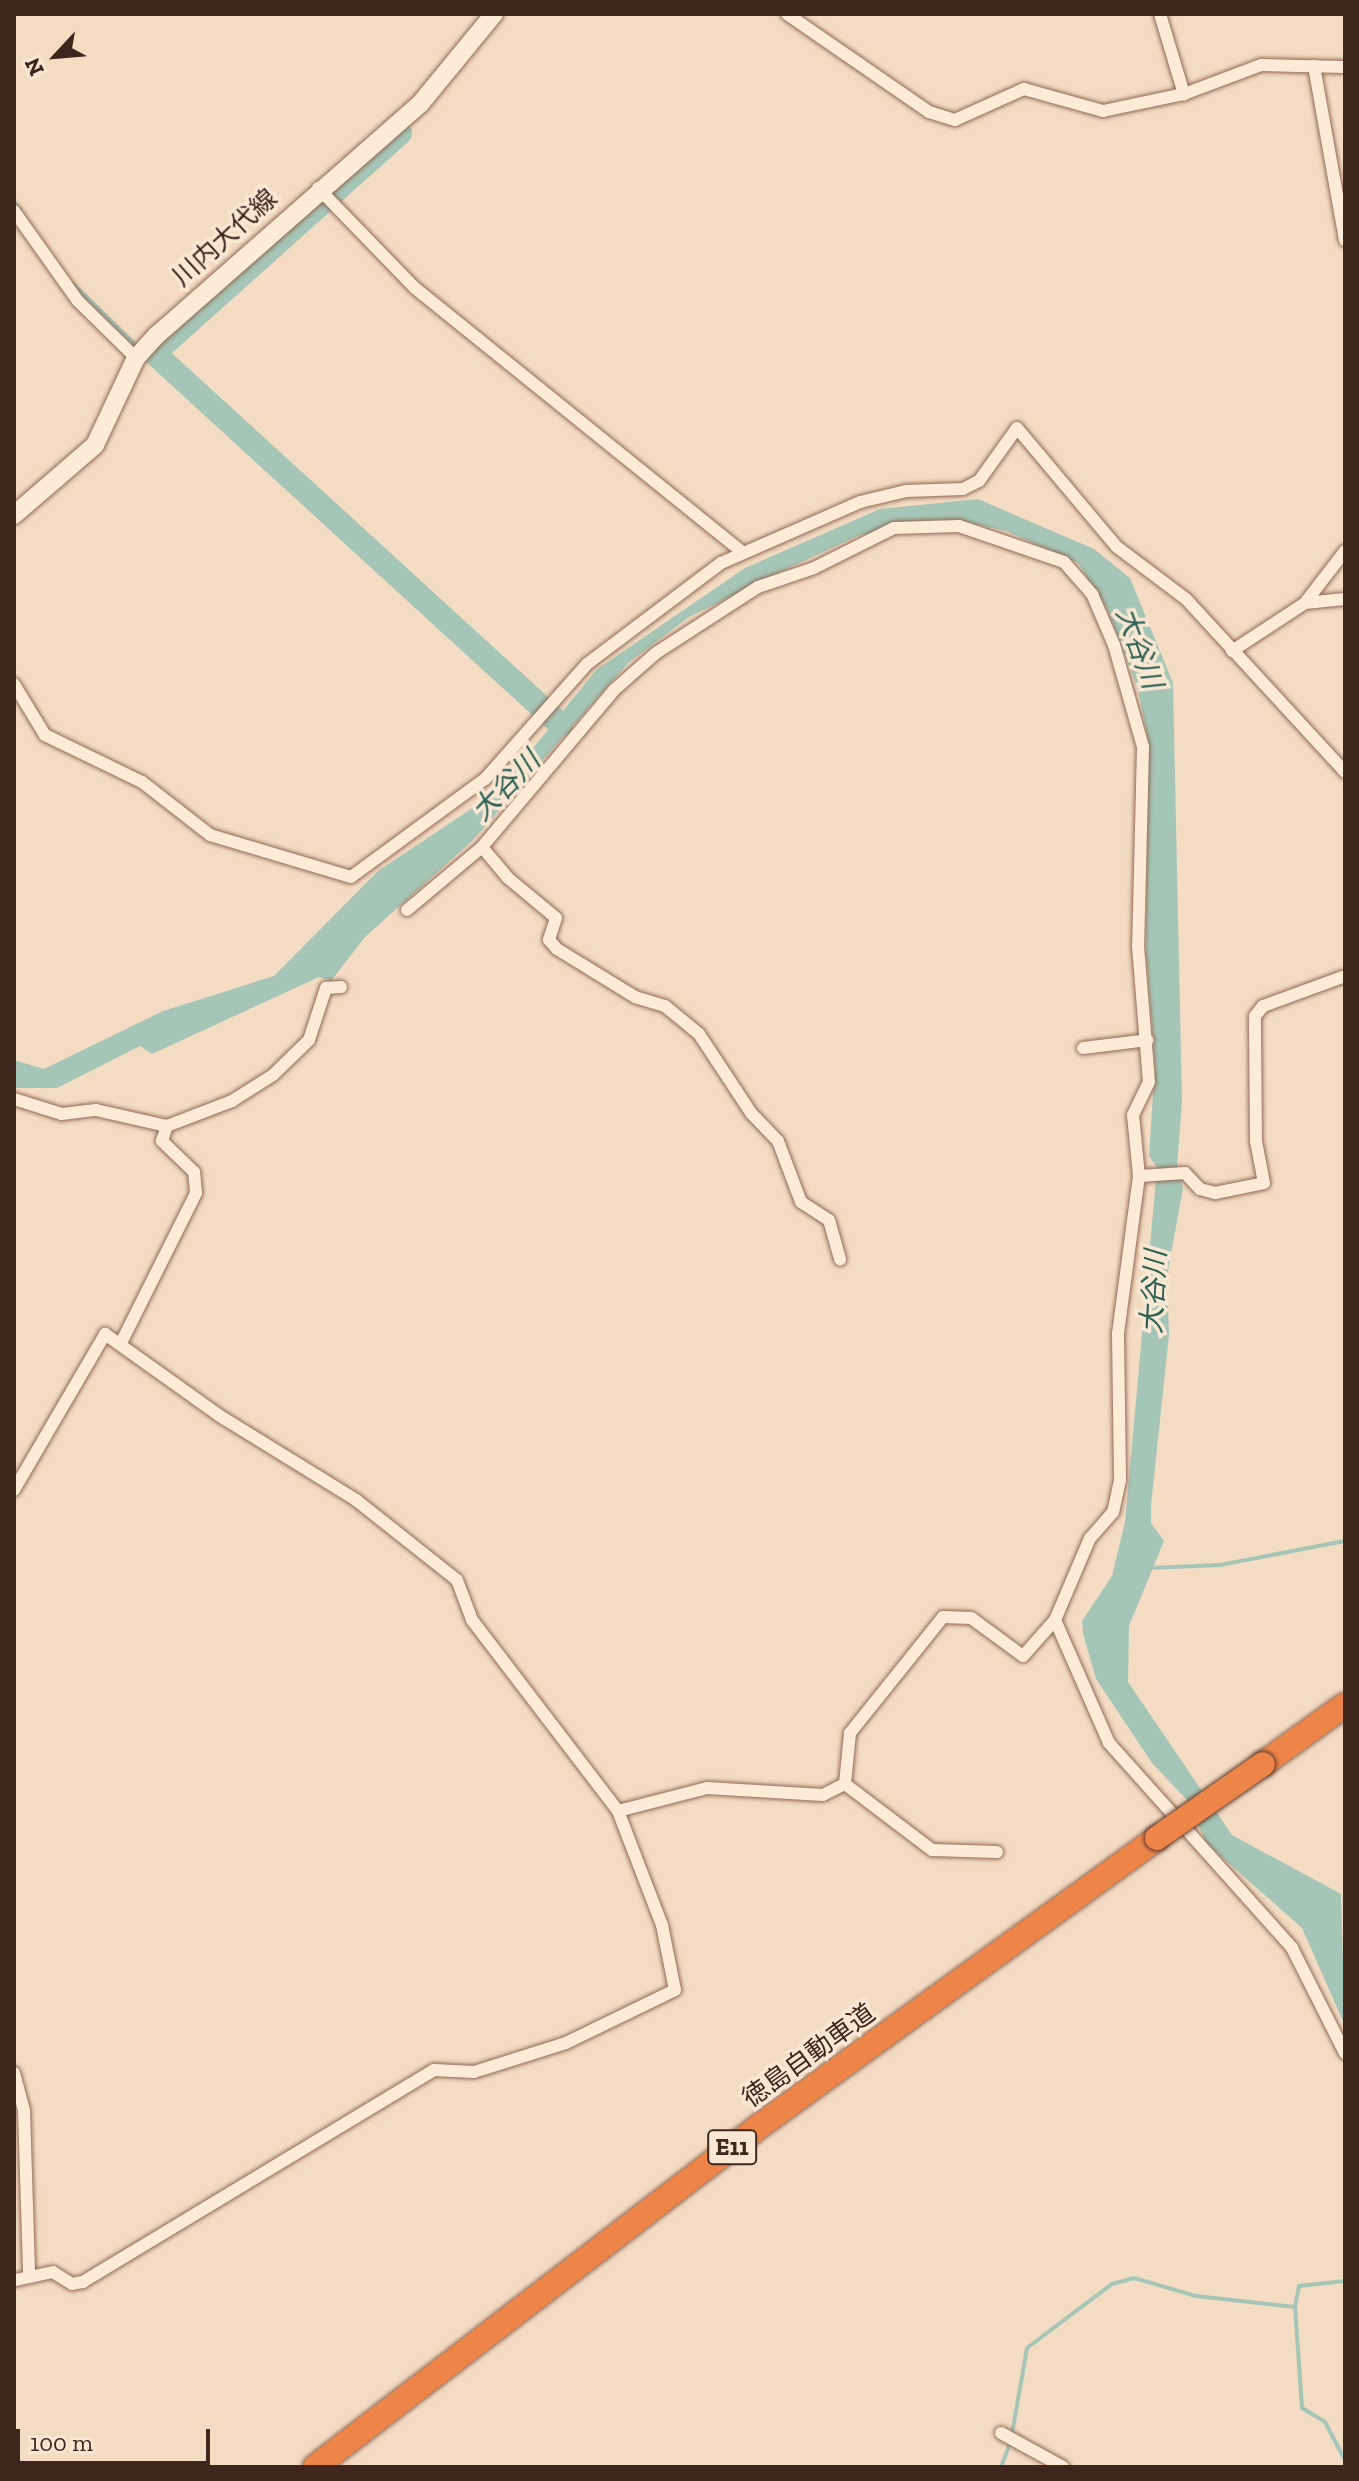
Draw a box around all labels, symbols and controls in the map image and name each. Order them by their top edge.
north arrow [16,16,96,96]
text: N [18,53,50,80]
street label: 川内大代線 [166,183,284,293]
water label: 大谷川 [1109,603,1169,693]
water label: 大谷川 [465,744,547,828]
water label: 大谷川 [1135,1249,1173,1335]
street label: 徳島自動車道 [737,1998,881,2114]
road number: E11 [706,2127,758,2167]
scale bar [20,2413,214,2463]
text: 100 m [30,2428,93,2457]

